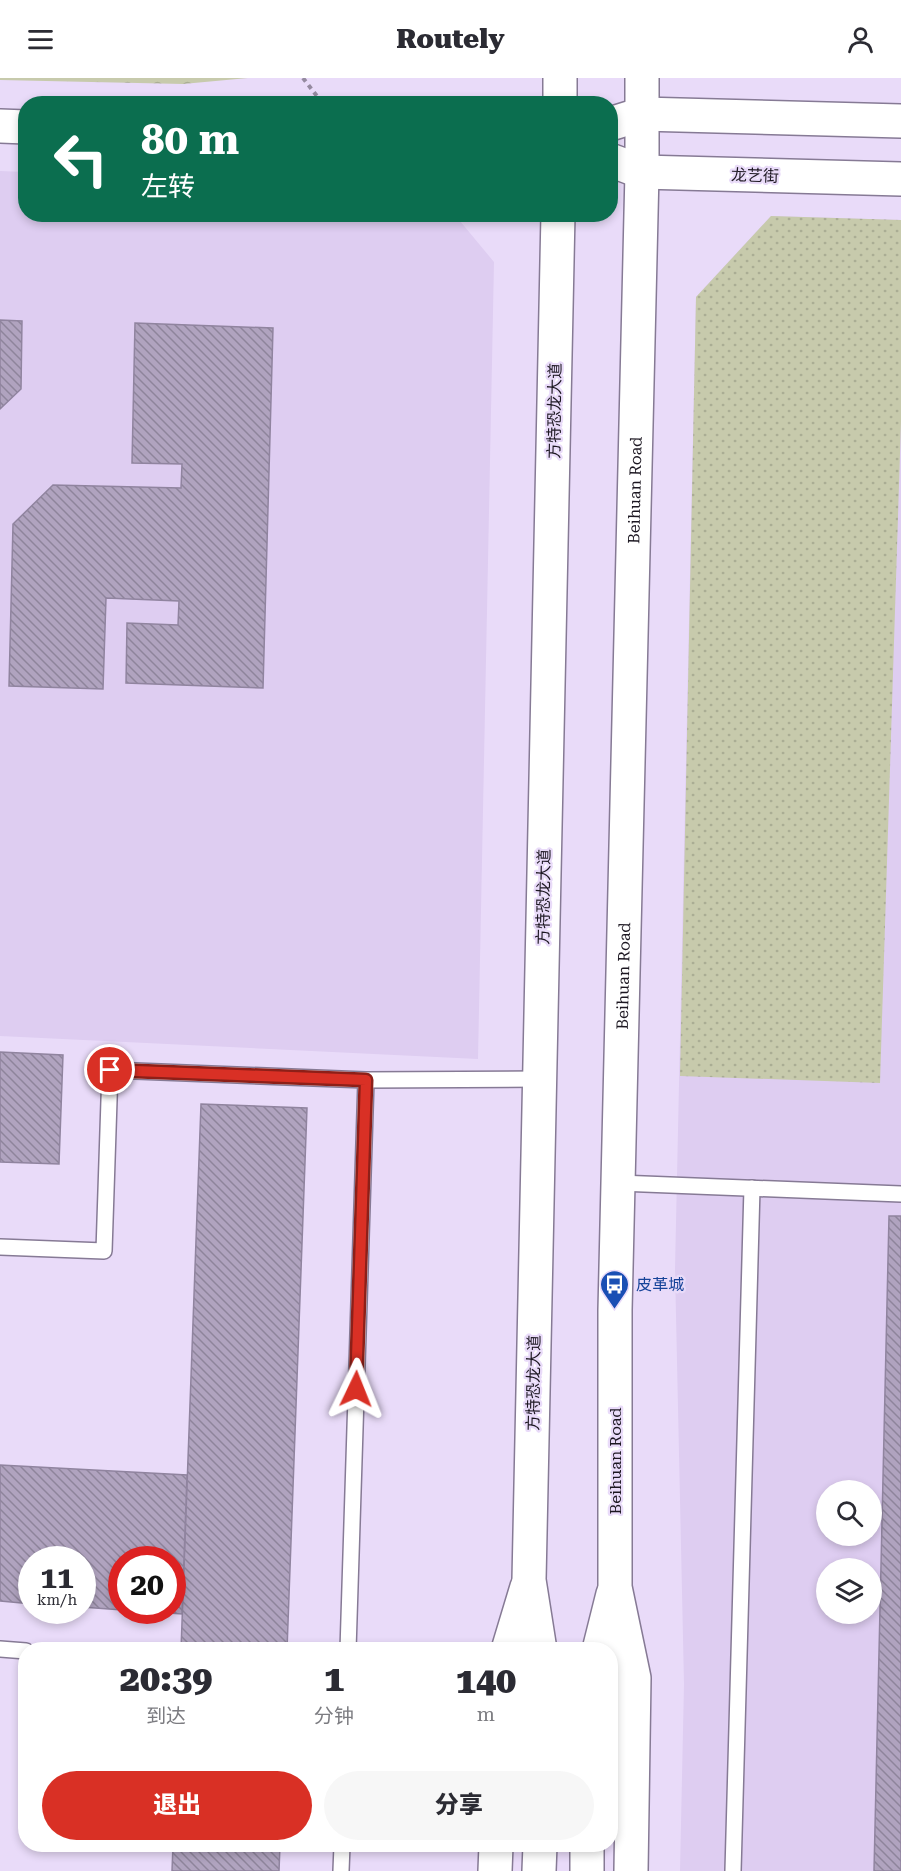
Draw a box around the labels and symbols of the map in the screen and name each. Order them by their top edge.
street label: 龙艺街 [731,165,779,186]
street label: 方特恐龙大道 [544,363,565,459]
street label: Beihuan Road [624,436,646,544]
street label: 方特恐龙大道 [533,849,554,945]
street label: Beihuan Road [613,922,634,1030]
pin [84,1044,135,1095]
bus stop icon: 皮革城 [599,1268,631,1310]
place label: 皮革城 [636,1275,684,1294]
street label: 方特恐龙大道 [523,1335,544,1431]
position arrow [324,1357,388,1421]
street label: Beihuan Road [606,1407,625,1515]
speed limit sign: 20 [108,1546,186,1624]

